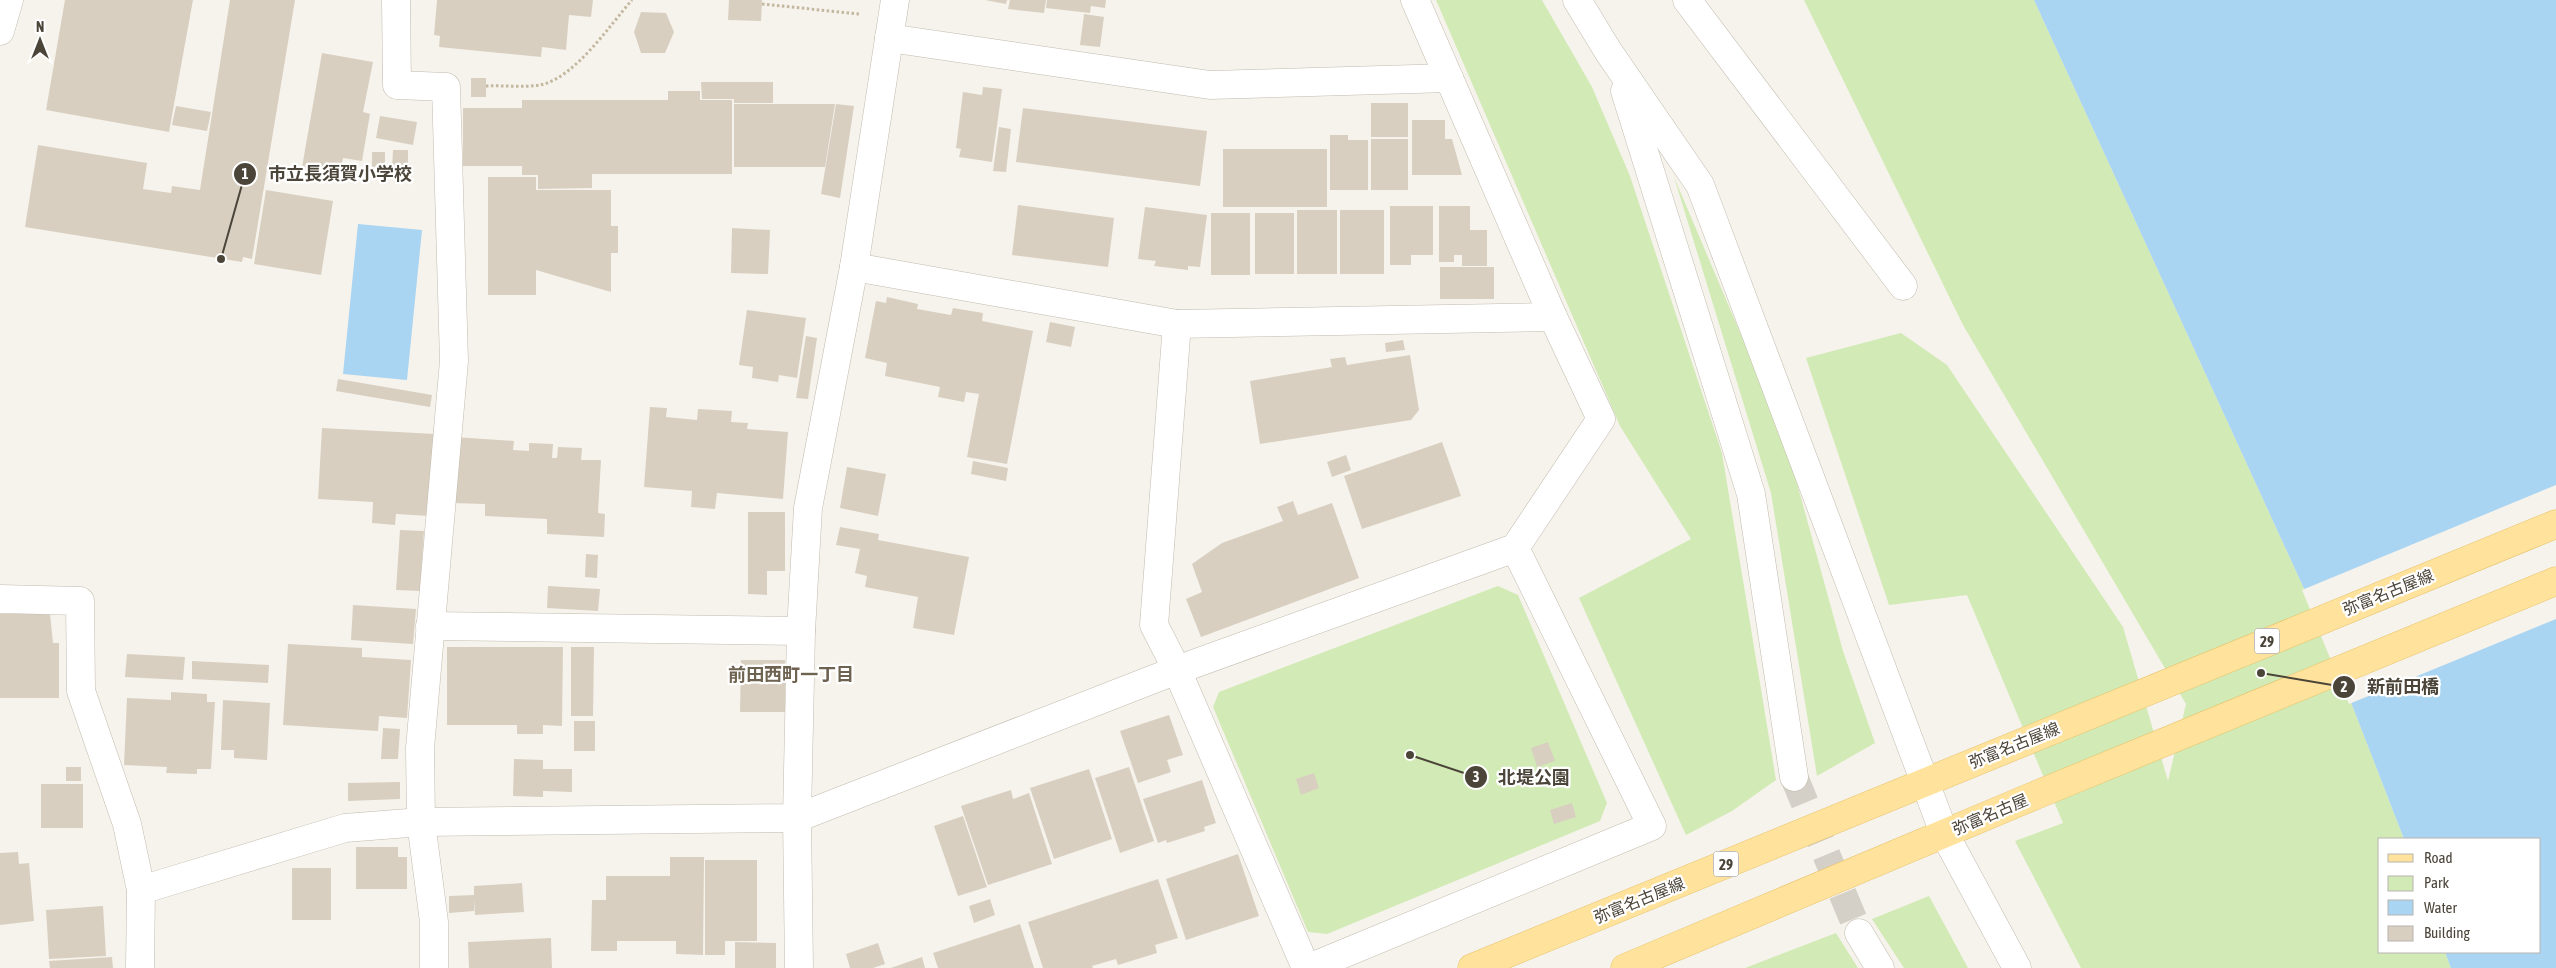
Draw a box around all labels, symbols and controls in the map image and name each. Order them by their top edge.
north arrow [15,15,65,65]
text: N [36,19,44,35]
callout: 市立長須賀小学校 [233,158,422,191]
text: 市立長須賀小学校 [268,163,412,184]
text: 1 [241,165,249,182]
street label: 弥富名古屋線 [2340,566,2436,618]
road number: 29 [2254,628,2280,654]
district label: 前田西町一丁目 [728,664,854,685]
callout: 新前田橋 [2332,670,2449,703]
text: 新前田橋 [2367,676,2439,697]
text: 2 [2340,678,2348,695]
street label: 弥富名古屋線 [1966,719,2062,771]
callout: 北堤公園 [1463,761,1580,794]
text: 北堤公園 [1498,767,1570,788]
text: 3 [1472,768,1480,785]
street label: 弥富名古屋 [1950,790,2030,838]
legend [2378,838,2541,953]
text: Road [2424,849,2453,866]
road number: 29 [1714,852,1738,876]
street label: 弥富名古屋線 [1591,874,1687,926]
text: Park [2424,874,2449,891]
text: Water [2424,899,2457,916]
text: Building [2424,924,2470,941]

